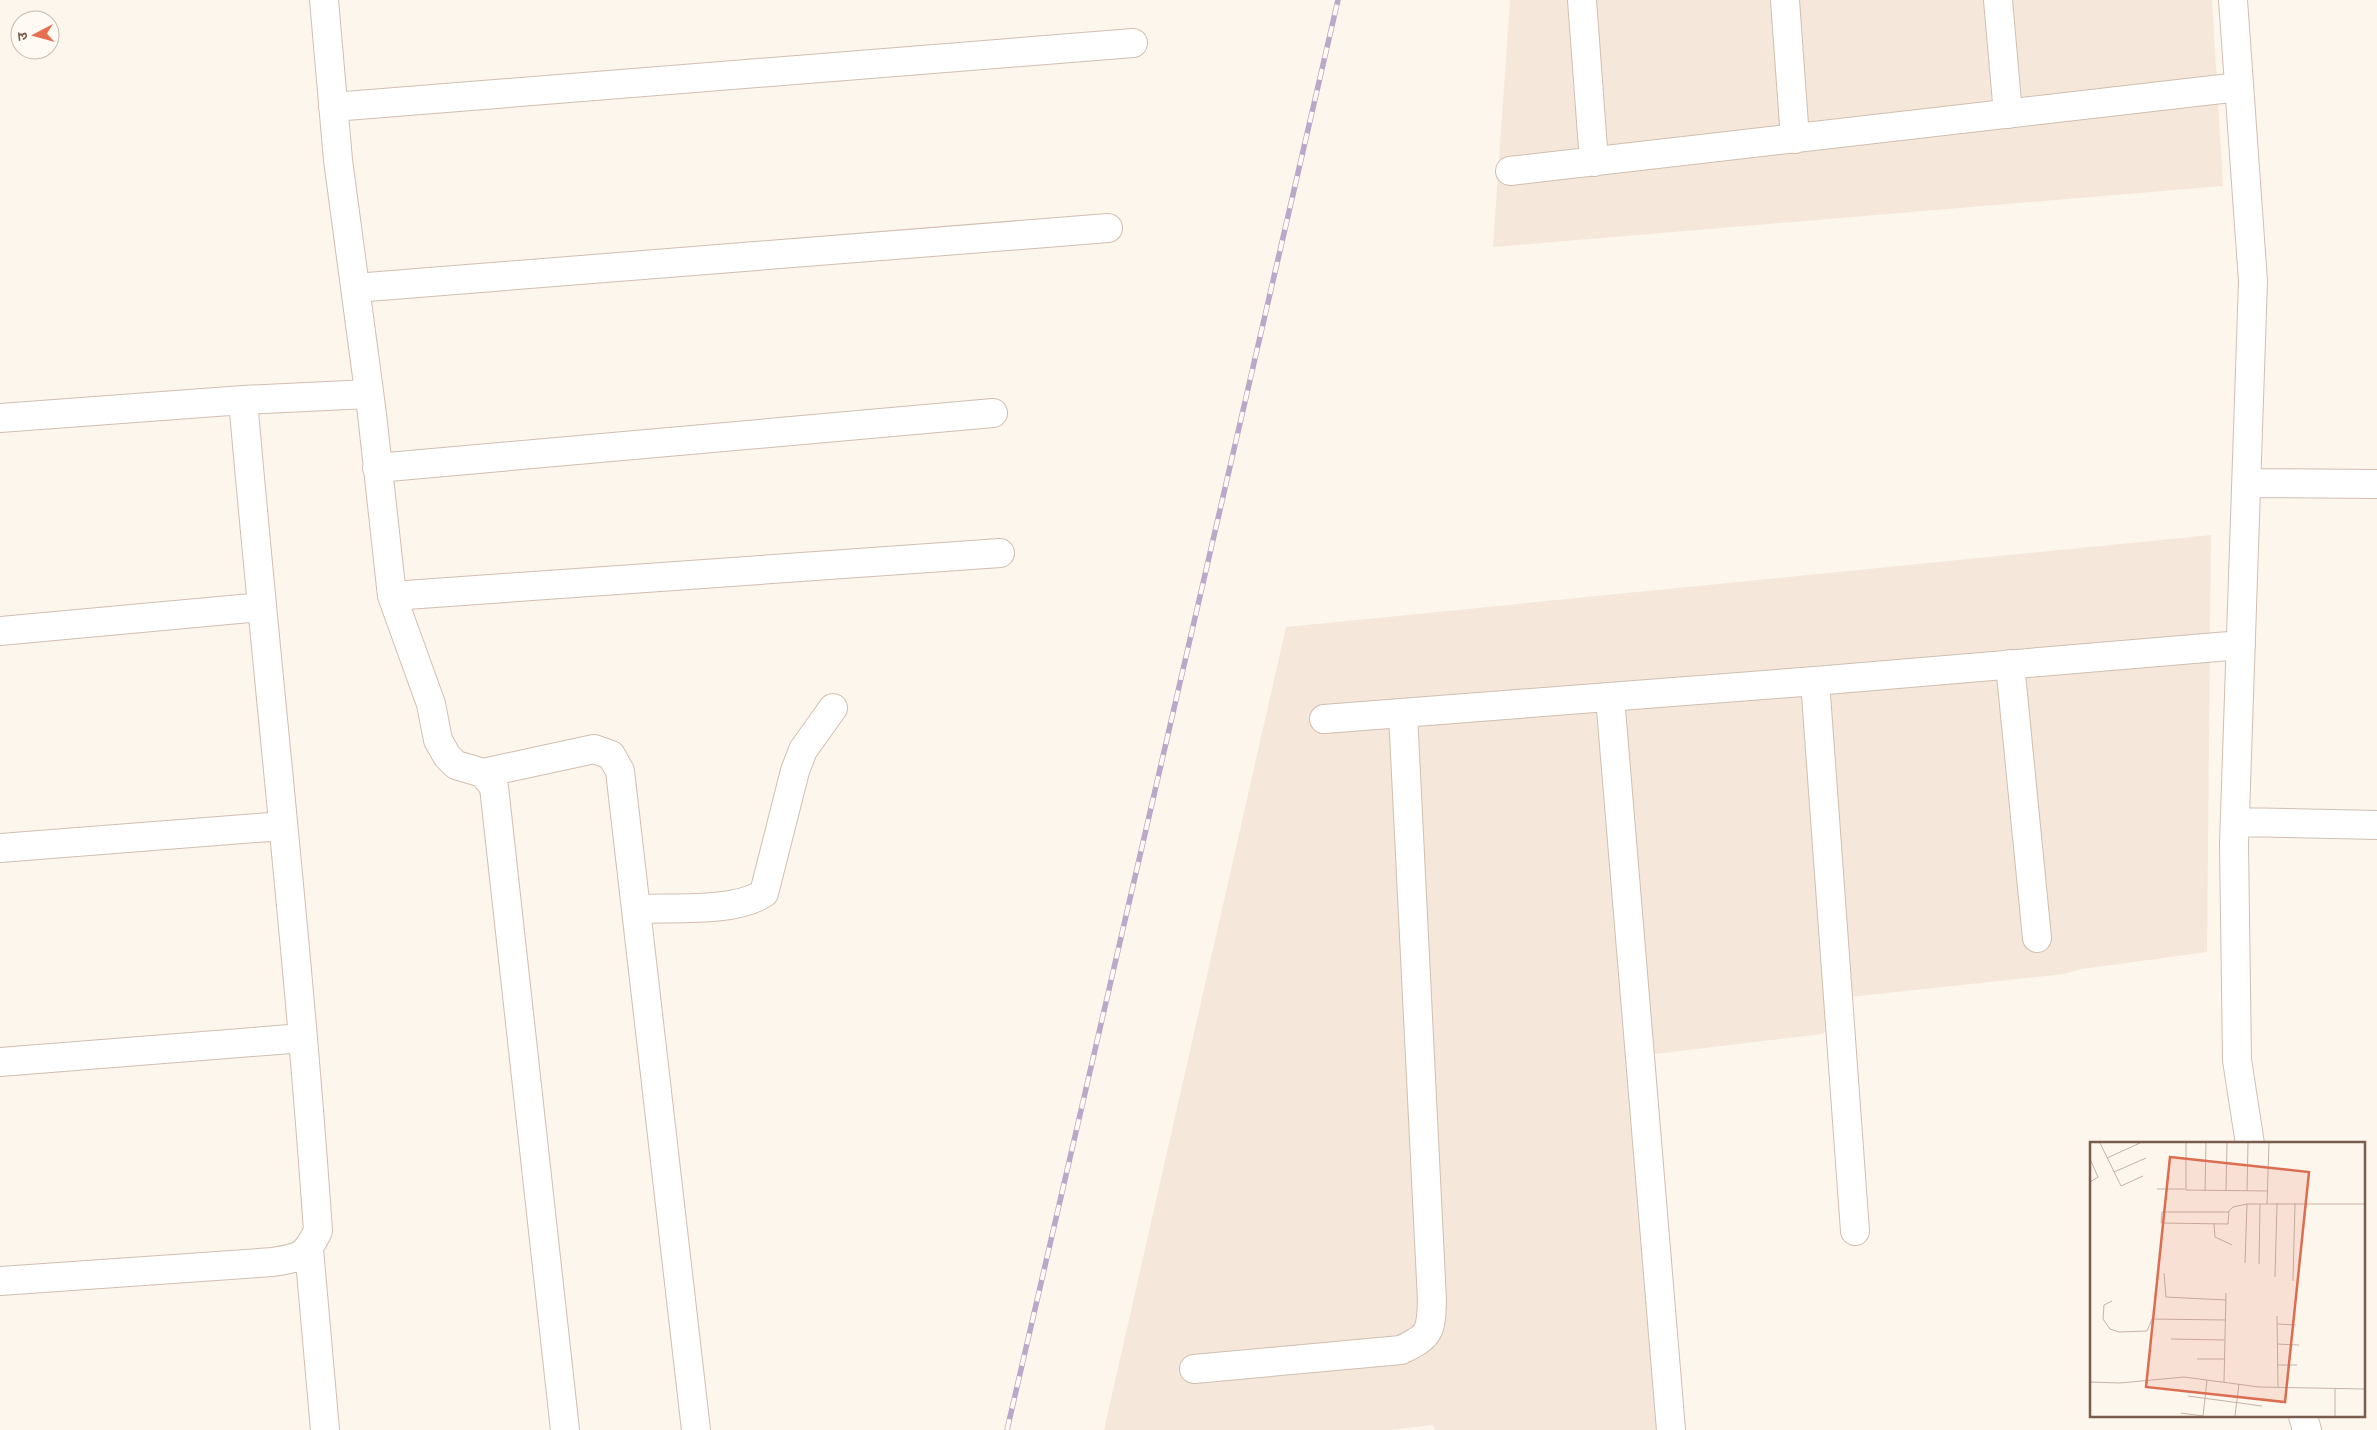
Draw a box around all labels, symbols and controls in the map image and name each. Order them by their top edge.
north arrow [10,10,60,60]
text: उ [15,30,32,41]
inset map [2090,1142,2364,1418]

